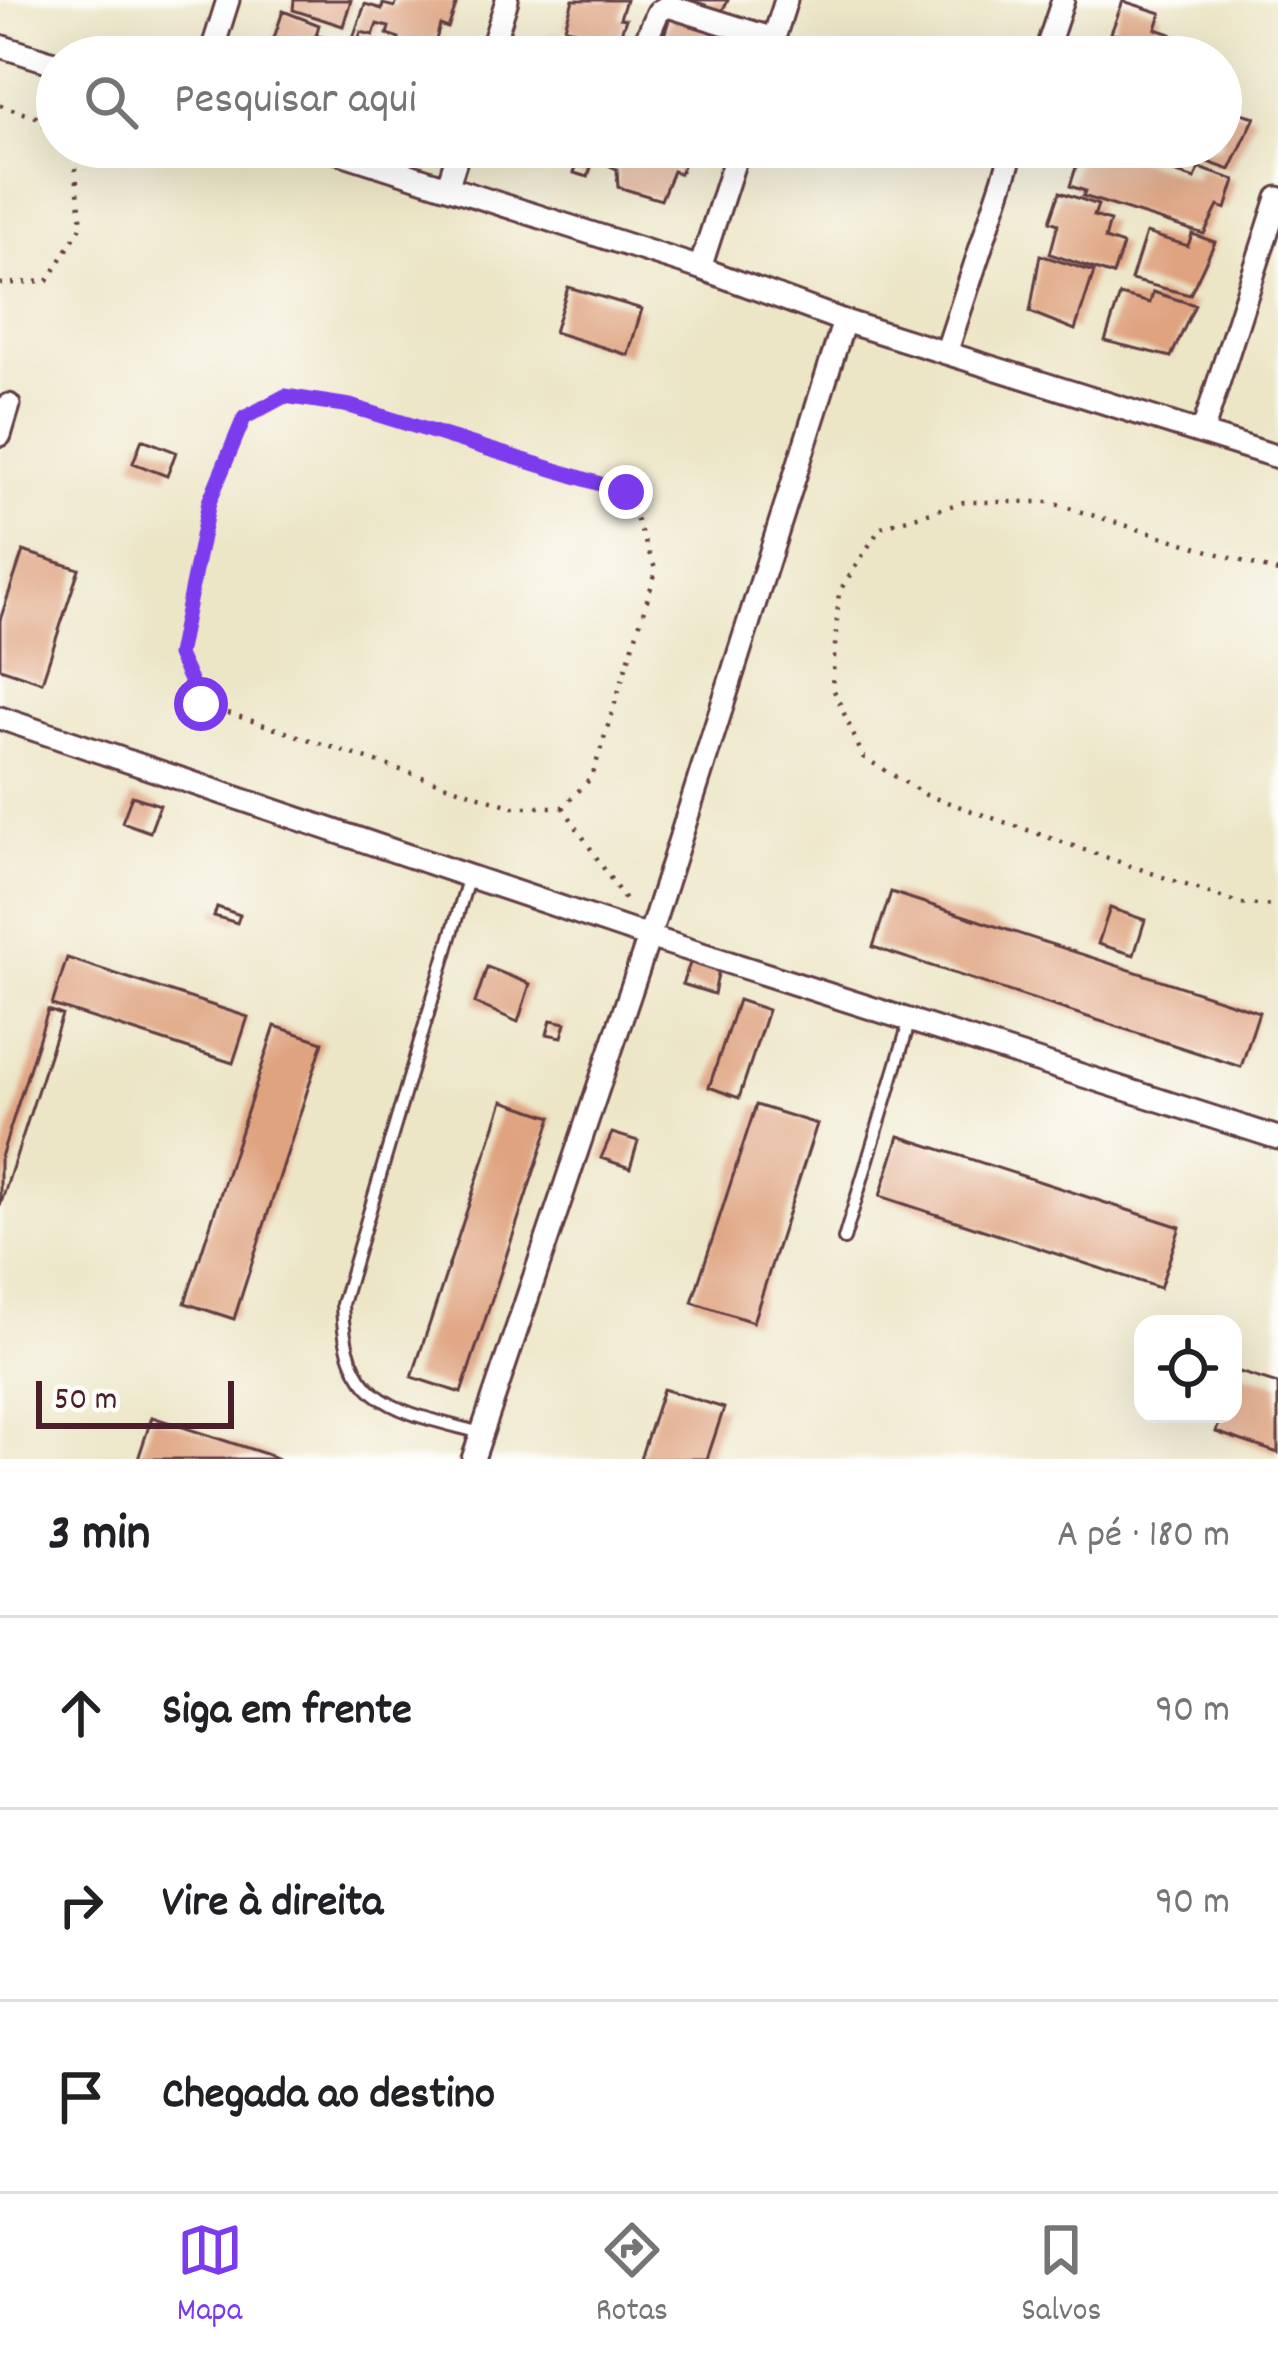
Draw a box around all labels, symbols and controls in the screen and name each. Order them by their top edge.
search box [36,36,1242,168]
icon: search [78,69,144,135]
text: Pesquisar aqui [174,70,417,134]
route end [599,465,653,519]
route start [174,677,228,731]
map controls [1134,1315,1242,1423]
button: locate [1134,1315,1242,1423]
scale bar [36,1375,234,1428]
text: 50 m [54,1378,118,1425]
text: 3 min [48,1501,150,1573]
text: A pé · 180 m [1057,1510,1230,1565]
icon: ahead [48,1680,114,1746]
text: Siga em frente [162,1681,412,1745]
text: 90 m [1155,1685,1230,1740]
icon: right [48,1872,114,1938]
text: Vire à direita [162,1873,383,1937]
text: 90 m [1155,1877,1230,1932]
icon: arrive [48,2064,114,2130]
text: Chegada ao destino [162,2065,495,2129]
tab: Mapa [177,2217,243,2336]
tab: Rotas [596,2217,668,2336]
tab: Salvos [1021,2217,1101,2336]

